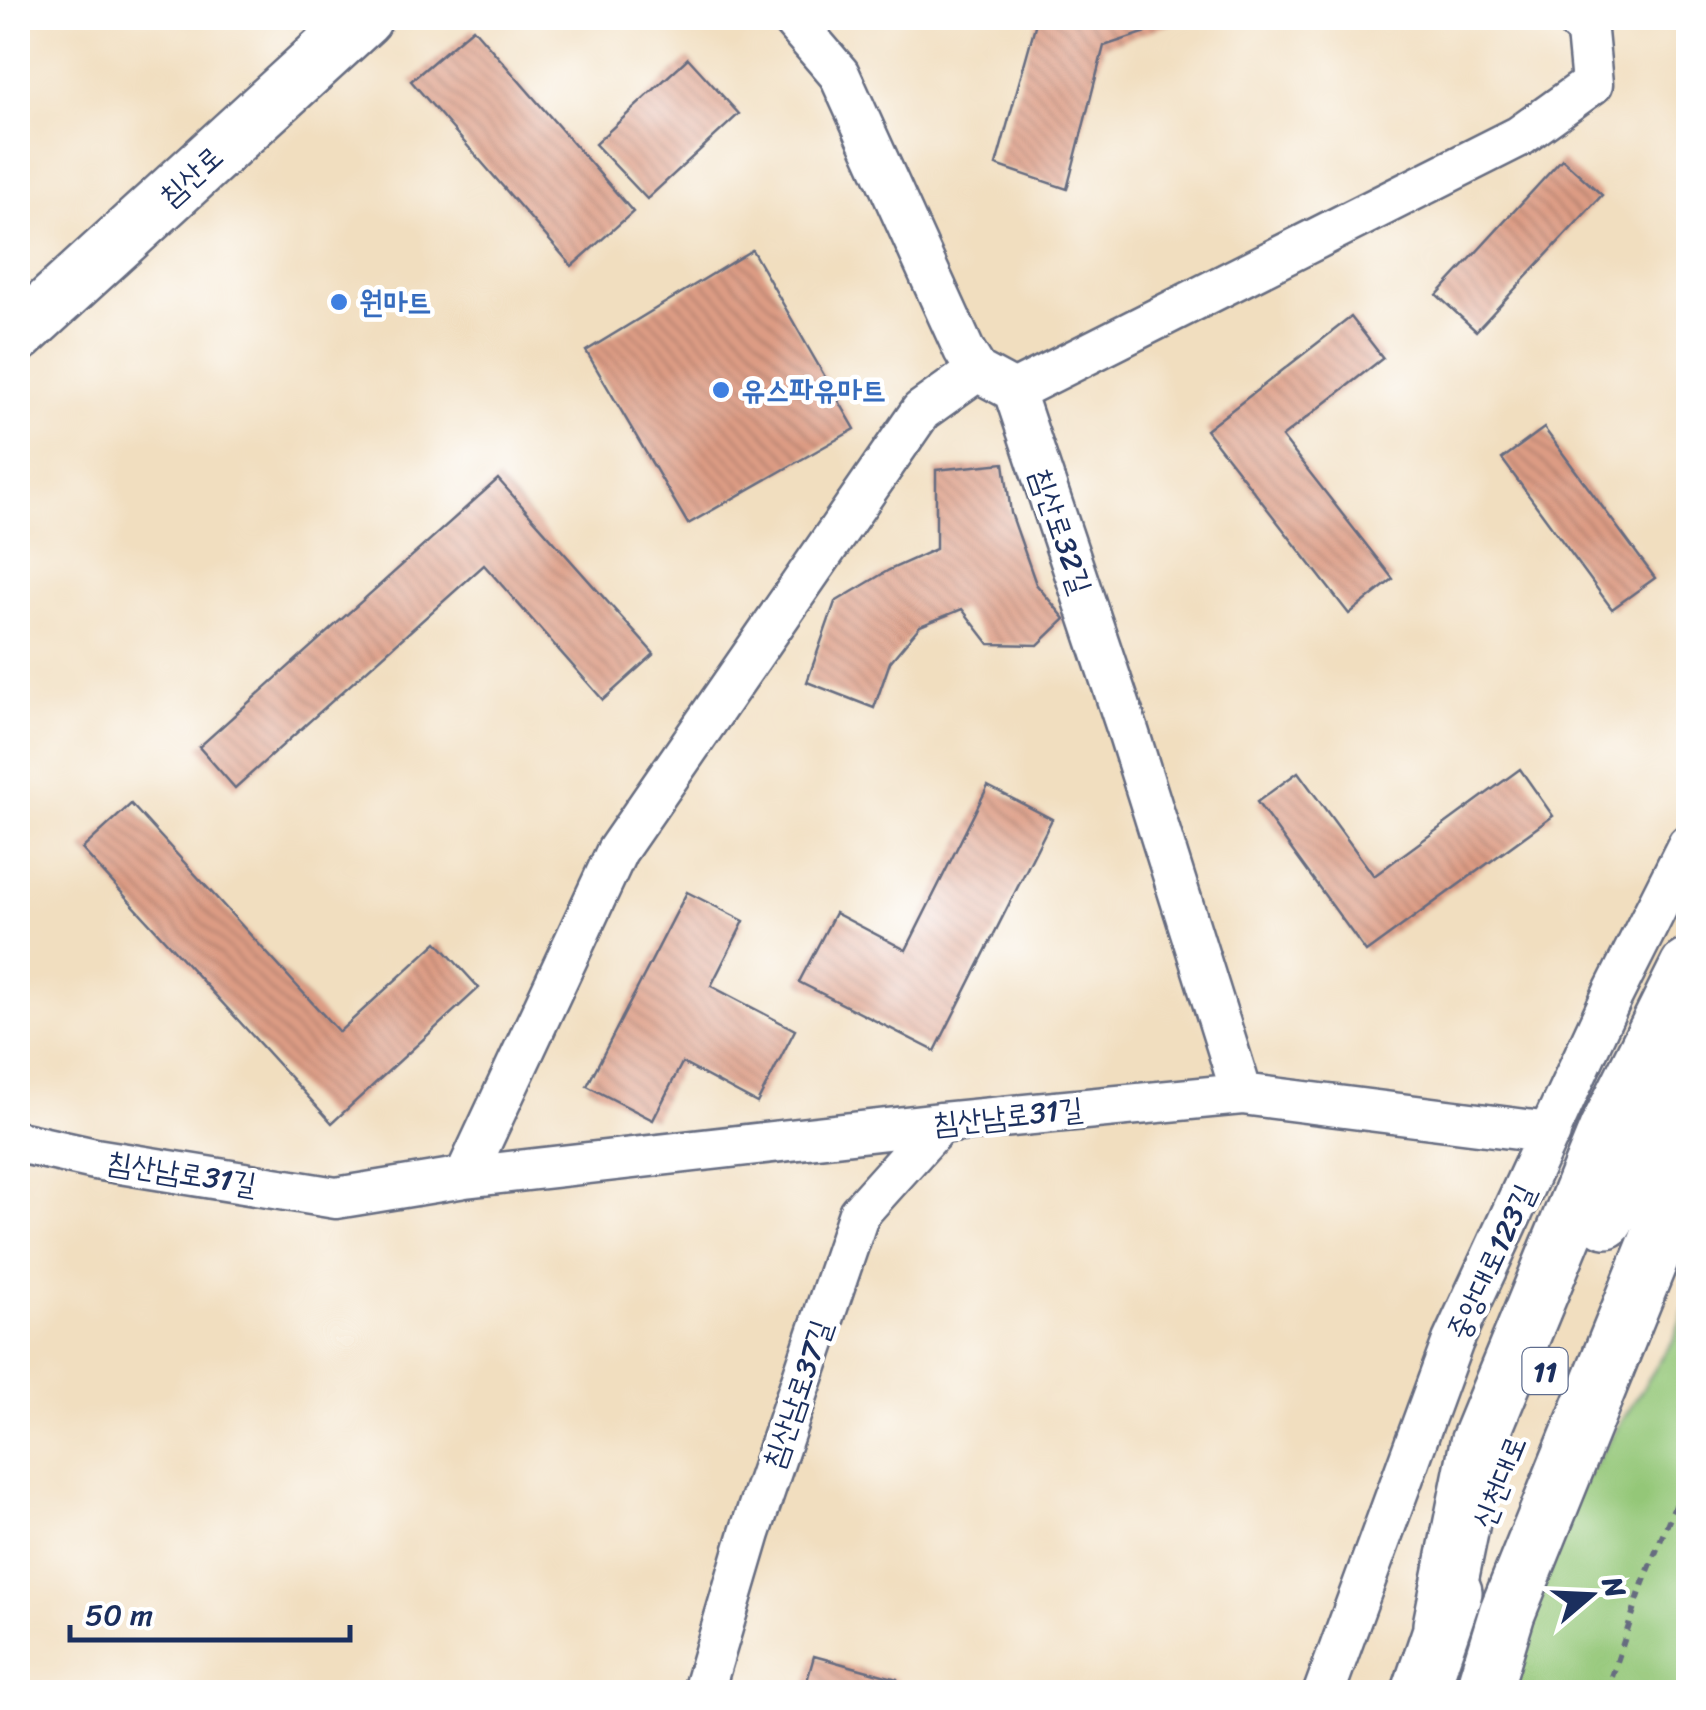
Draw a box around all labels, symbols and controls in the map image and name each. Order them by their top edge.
street label: 침산로 [146,132,236,220]
place label: 원마트 [359,275,431,329]
marker: 원마트 [328,291,350,313]
place label: 유스파유마트 [741,363,886,417]
marker: 유스파유마트 [710,379,732,401]
street label: 침산로32길 [1014,461,1108,601]
street label: 침산남로31길 [931,1081,1085,1151]
street label: 침산남로31길 [104,1135,260,1211]
street label: 중앙대로123길 [1431,1175,1551,1349]
street label: 침산남로37길 [746,1312,848,1476]
road number: 11 [1522,1348,1568,1394]
street label: 신천대로 [1456,1427,1542,1537]
north arrow [1541,1545,1641,1645]
text: N [1588,1569,1641,1605]
scale bar [70,1580,350,1642]
text: 50 m [85,1588,153,1642]

